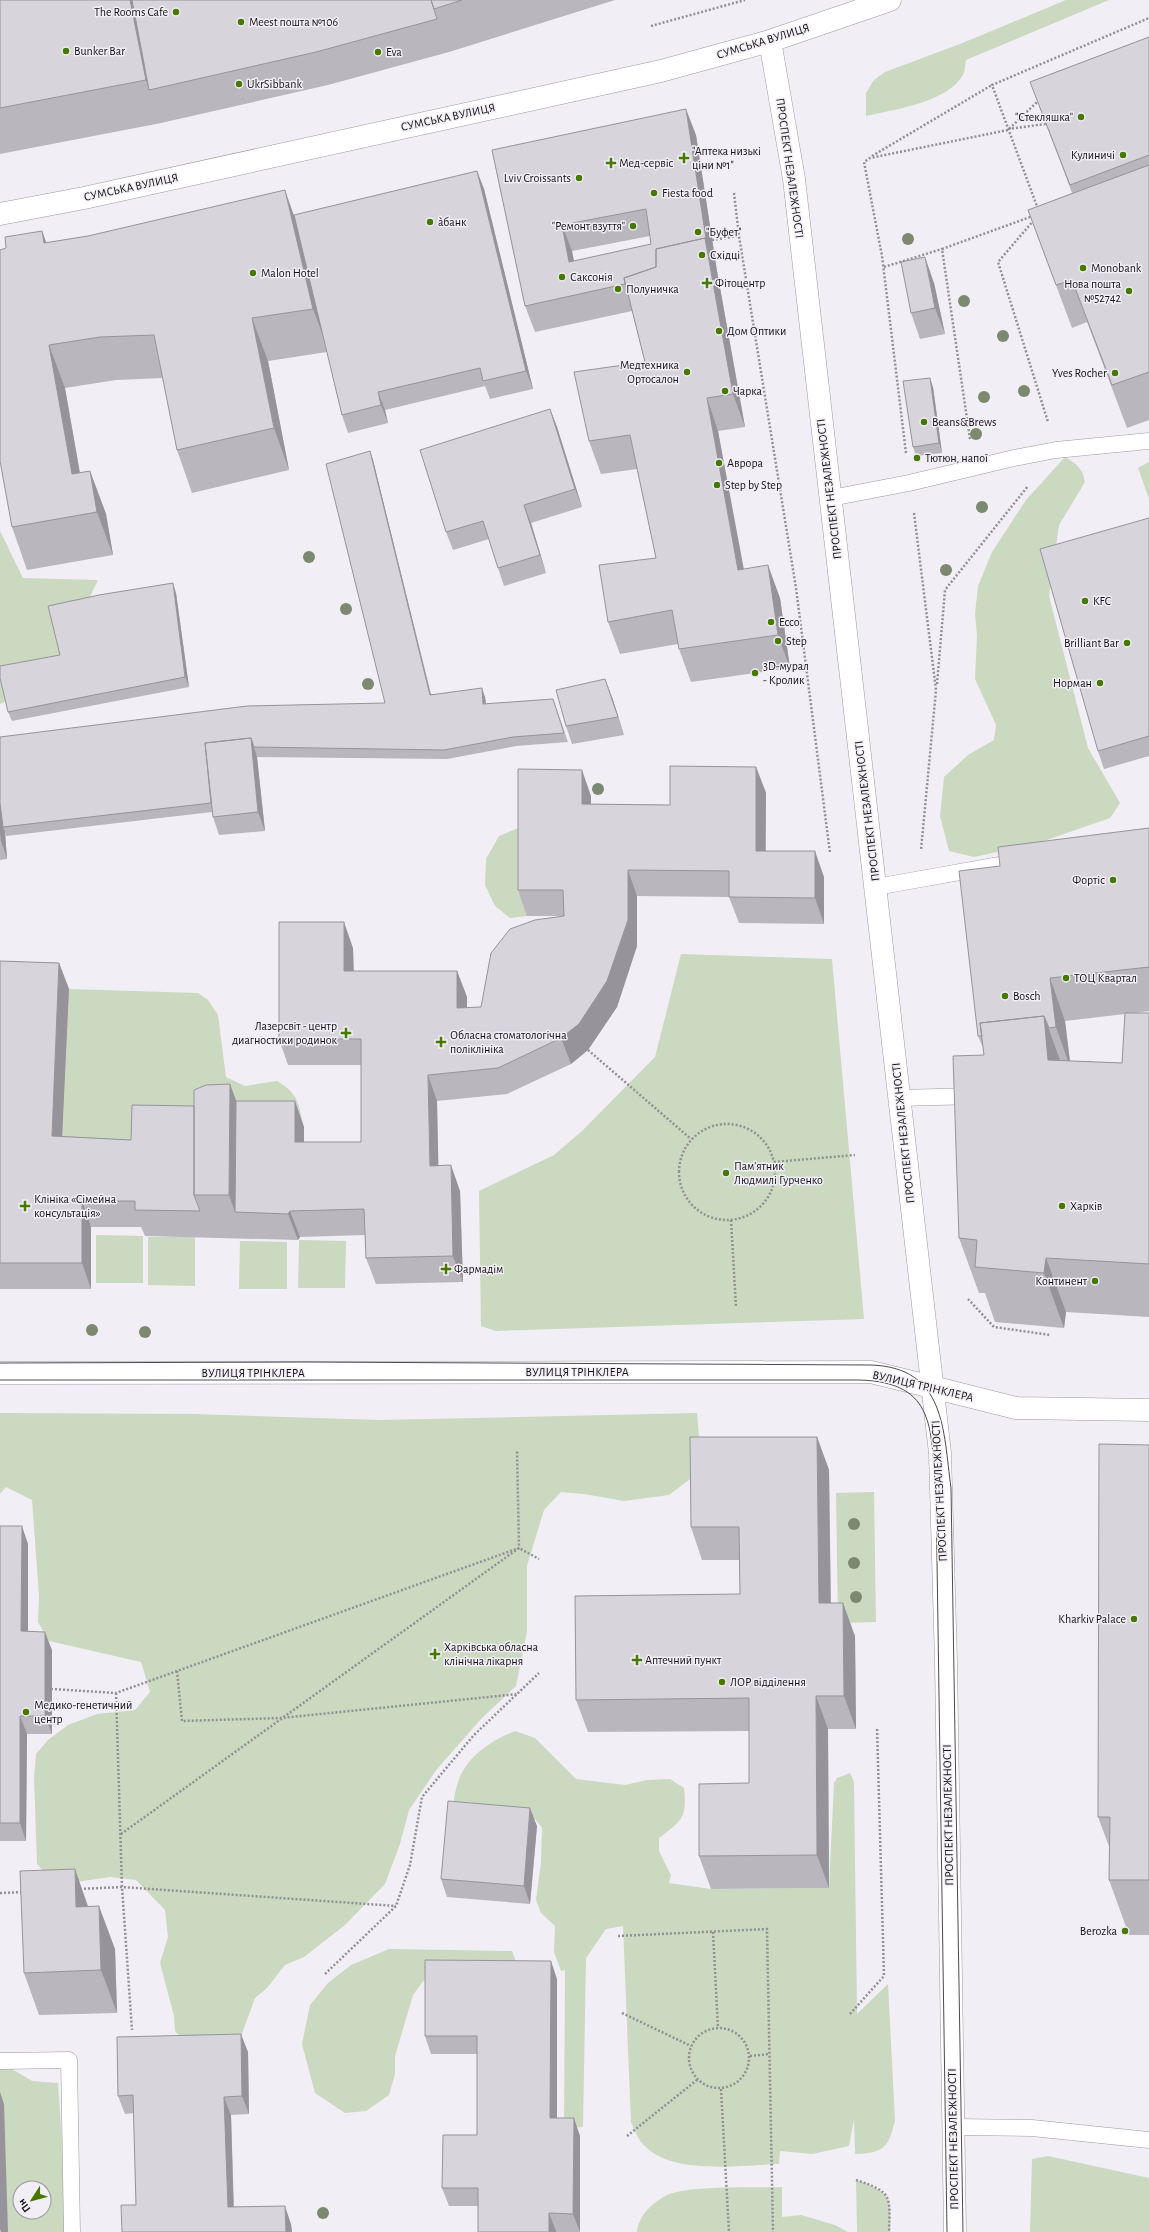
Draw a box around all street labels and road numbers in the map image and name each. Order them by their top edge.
street label: СУМСЬКА ВУЛИЦЯ [715,21,811,61]
street label: ПРОСПЕКТ НЕЗАЛЕЖНОСТІ [774,97,806,239]
street label: СУМСЬКА ВУЛИЦЯ [400,101,496,133]
street label: СУМСЬКА ВУЛИЦЯ [83,171,179,203]
street label: ПРОСПЕКТ НЕЗАЛЕЖНОСТІ [814,418,844,560]
street label: ПРОСПЕКТ НЕЗАЛЕЖНОСТІ [852,740,882,882]
street label: ПРОСПЕКТ НЕЗАЛЕЖНОСТІ [890,1062,916,1204]
street label: ВУЛИЦЯ ТРІНКЛЕРА [525,1366,629,1378]
street label: ВУЛИЦЯ ТРІНКЛЕРА [201,1367,305,1379]
street label: ВУЛИЦЯ ТРІНКЛЕРА [871,1369,975,1403]
street label: ПРОСПЕКТ НЕЗАЛЕЖНОСТІ [929,1420,949,1562]
street label: ПРОСПЕКТ НЕЗАЛЕЖНОСТІ [941,1744,955,1886]
street label: ПРОСПЕКТ НЕЗАЛЕЖНОСТІ [946,2068,960,2210]

